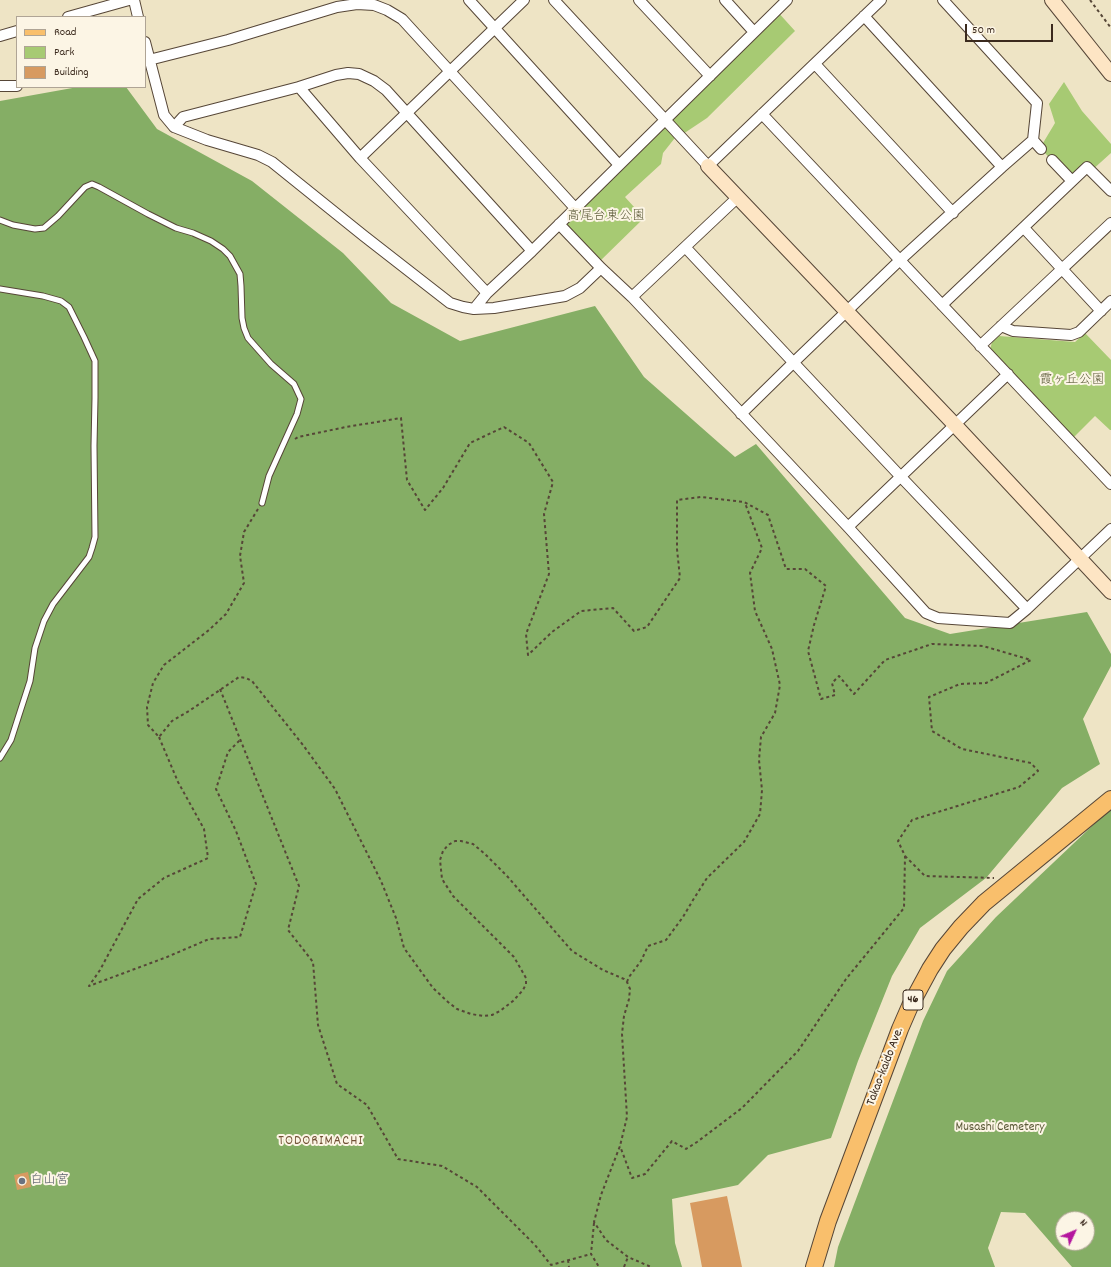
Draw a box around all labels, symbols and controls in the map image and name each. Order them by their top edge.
legend [16,16,146,88]
scale bar [967,16,1055,42]
text: 50 m [972,22,995,39]
text: Road [54,24,76,41]
text: Park [54,44,74,61]
text: Building [54,64,89,81]
park label: 高尾台東公園 [567,209,645,225]
park label: 霞ヶ丘公園 [1040,373,1104,389]
road number: 46 [903,990,923,1010]
street label: Takao-kaido Ave. [864,1026,908,1108]
park label: Musashi Cemetery [956,1120,1044,1136]
district label: TODORIMACHI [278,1134,364,1150]
place label: 白山宮 [30,1173,69,1189]
marker: 白山宮 [17,1176,27,1186]
north arrow [1055,1211,1095,1251]
text: N [1075,1216,1091,1231]

